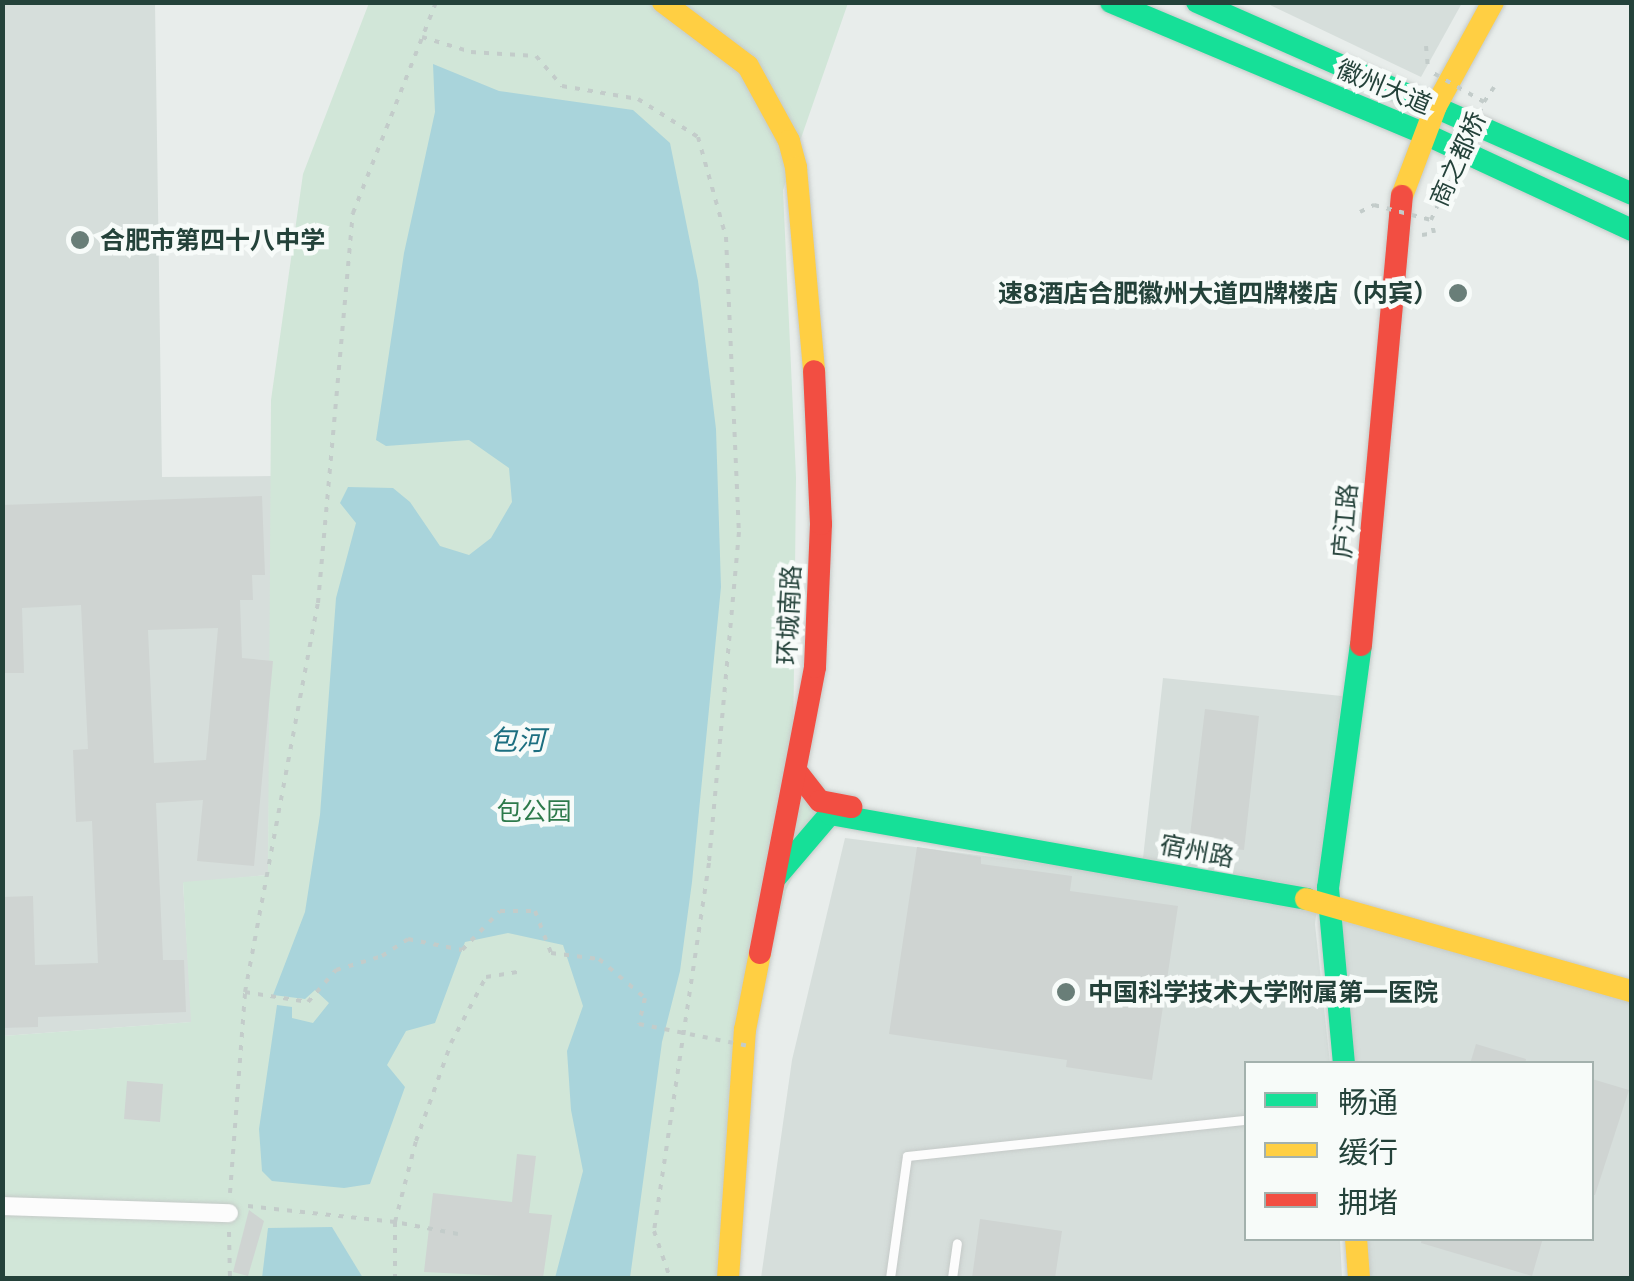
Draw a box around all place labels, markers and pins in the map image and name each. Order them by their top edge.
place label: 合肥市第四十八中学 [100,225,325,255]
marker: 合肥市第四十八中学 [69,229,91,251]
place label: 速8酒店合肥徽州大道四牌楼店（内宾） [998,278,1438,308]
marker: 速8酒店合肥徽州大道四牌楼店（内宾） [1447,282,1469,304]
place label: 中国科学技术大学附属第一医院 [1088,977,1438,1007]
marker: 中国科学技术大学附属第一医院 [1053,979,1079,1005]

